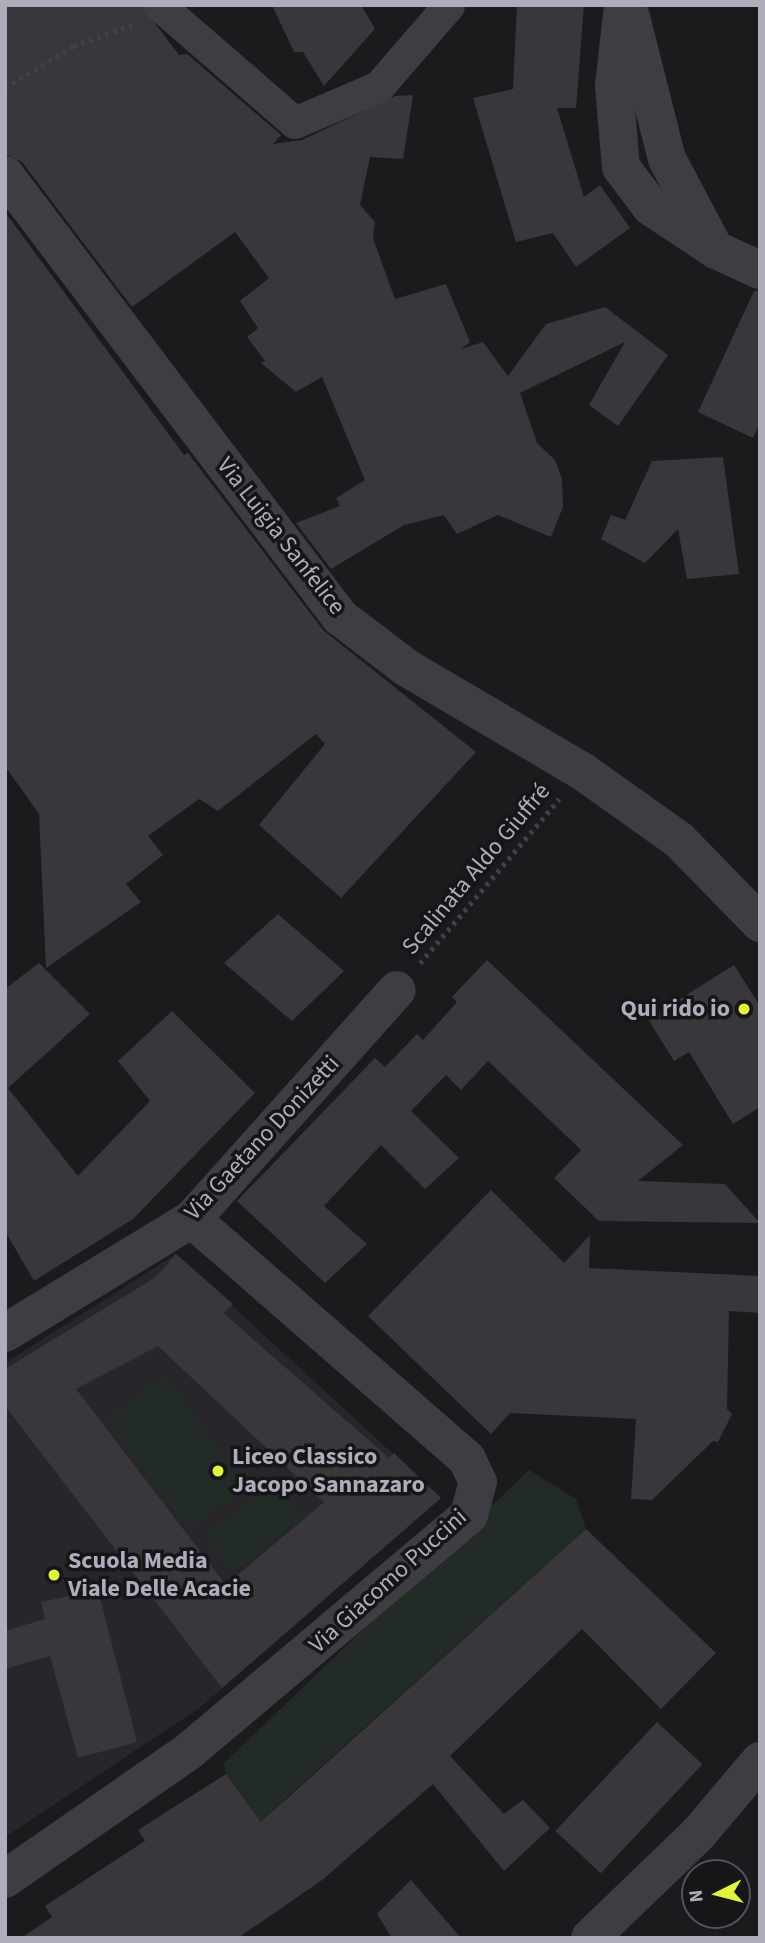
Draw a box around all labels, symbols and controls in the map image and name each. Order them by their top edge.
street label: Via Luigia Sanfelice [211,452,351,620]
street label: Scalinata Aldo Giuffré [396,777,556,961]
place label: Qui rido io [621,995,730,1023]
marker: Qui rido io [736,1001,752,1017]
street label: Via Gaetano Donizetti [178,1050,346,1226]
place label: Liceo Classico Jacopo Sannazaro [232,1443,425,1499]
marker: Liceo Classico Jacopo Sannazaro [210,1463,226,1479]
street label: Via Giacomo Puccini [303,1503,473,1659]
place label: Scuola Media Viale Delle Acacie [68,1547,251,1603]
marker: Scuola Media Viale Delle Acacie [46,1567,62,1583]
north arrow [681,1859,751,1929]
text: N [683,1888,711,1904]

